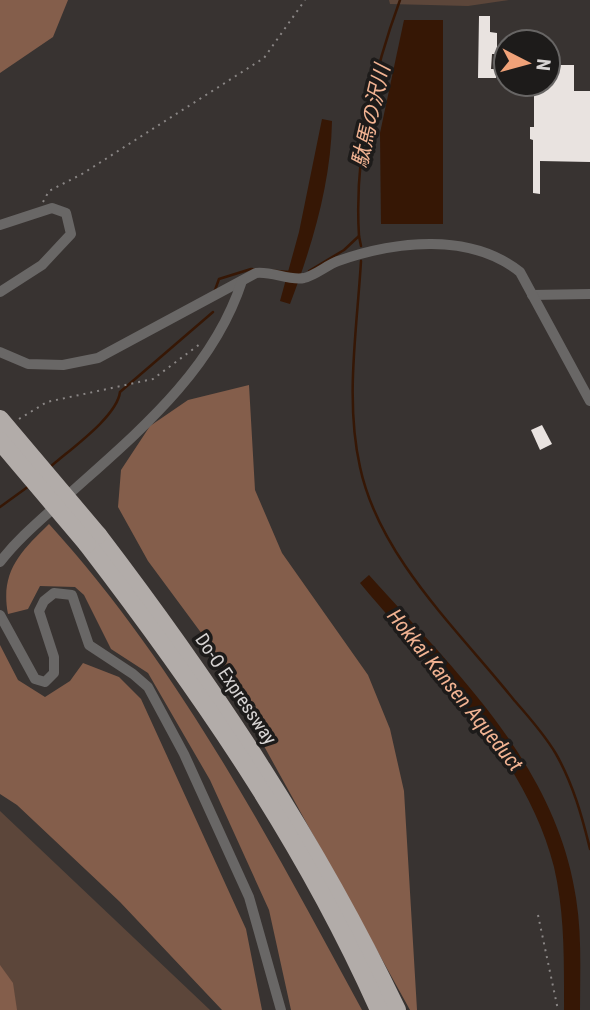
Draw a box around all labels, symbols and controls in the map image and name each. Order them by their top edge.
north arrow [492,28,562,98]
text: N [531,58,555,72]
water label: 駄馬の沢川 [347,60,395,170]
water label: Hokkai Kansen Aqueduct [382,604,528,777]
street label: Do-O Expressway [190,629,282,749]

